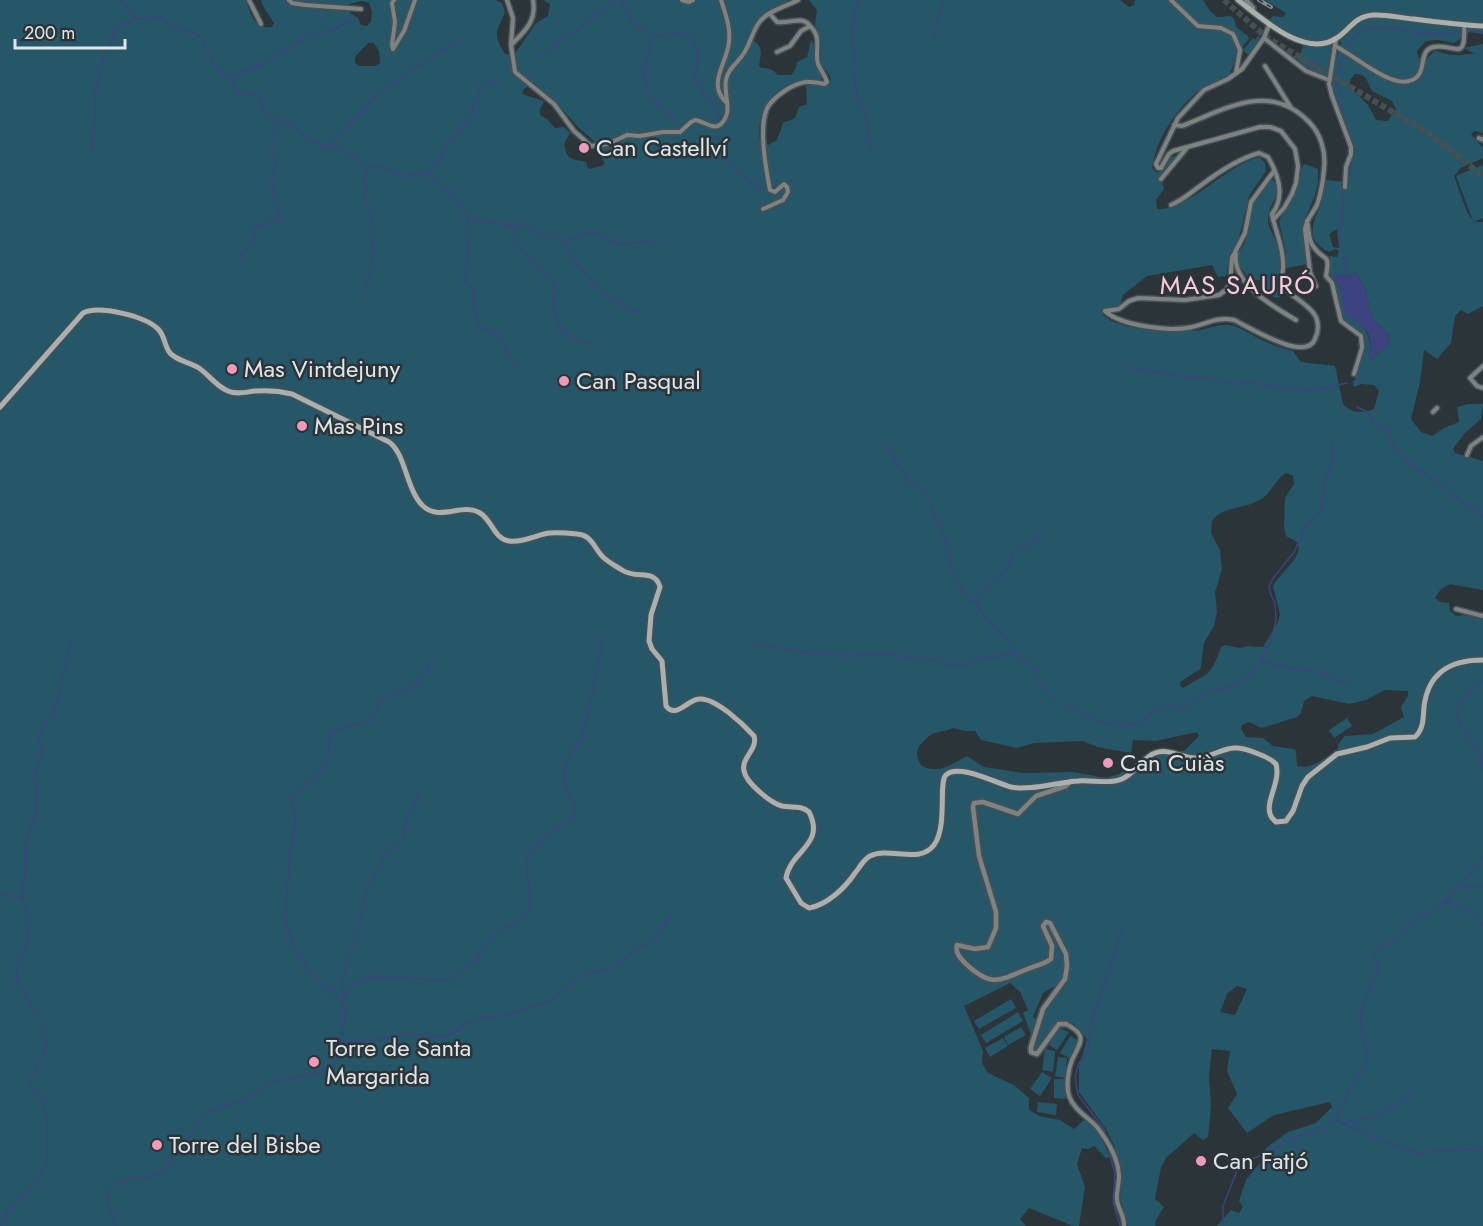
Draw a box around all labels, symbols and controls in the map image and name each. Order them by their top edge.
scale bar [15,12,124,50]
text: 200 m [24,20,75,46]
place label: Can Castellví [596,130,728,165]
marker: Can Castellví [577,141,591,155]
district label: MAS SAURÓ [1160,266,1316,304]
place label: Mas Vintdejuny [244,351,400,386]
marker: Mas Vintdejuny [225,362,239,376]
place label: Can Pasqual [576,363,701,398]
marker: Can Pasqual [557,374,571,388]
place label: Mas Pins [314,408,404,443]
marker: Mas Pins [295,419,309,433]
place label: Can Cuiàs [1120,745,1224,780]
marker: Can Cuiàs [1101,756,1115,770]
place label: Torre de Santa Margarida [326,1030,471,1093]
marker: Torre de Santa Margarida [307,1055,321,1069]
place label: Torre del Bisbe [169,1127,321,1162]
marker: Torre del Bisbe [150,1138,164,1152]
place label: Can Fatjó [1213,1143,1308,1178]
marker: Can Fatjó [1194,1154,1208,1168]

